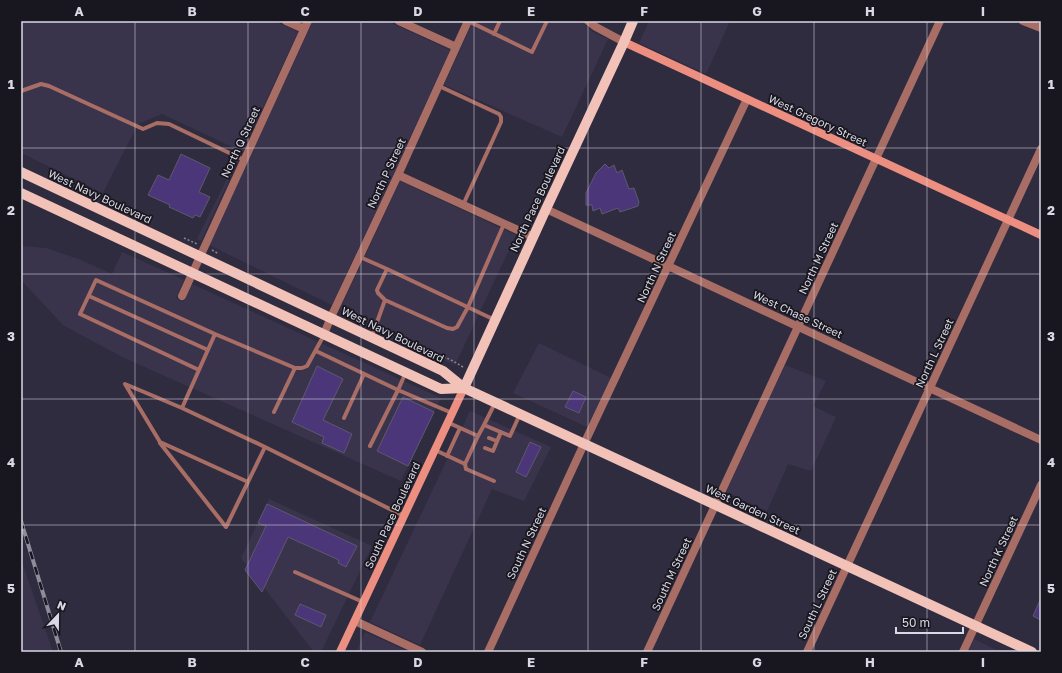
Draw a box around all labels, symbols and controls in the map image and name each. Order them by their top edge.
text: A [74,3,84,19]
text: B [187,3,197,19]
text: C [300,3,310,19]
text: D [413,3,423,19]
text: E [527,3,535,19]
text: F [640,3,648,19]
text: G [752,3,762,19]
text: H [865,3,875,19]
text: I [981,3,985,19]
text: 1 [8,76,15,92]
text: 1 [1048,76,1055,92]
street label: West Gregory Street [767,91,869,149]
street label: North Q Street [218,104,262,180]
street label: North P Street [364,136,408,210]
street label: North Pace Boulevard [507,144,567,254]
street label: West Navy Boulevard [46,166,154,226]
text: 2 [7,202,15,218]
text: 2 [1047,202,1055,218]
street label: North M Street [796,220,840,296]
street label: North N Street [634,229,678,305]
street label: West Chase Street [751,288,845,340]
street label: West Navy Boulevard [340,304,446,364]
street label: North L Street [912,316,956,390]
text: 3 [7,328,15,344]
text: 3 [1047,328,1055,344]
text: 4 [7,454,15,470]
text: 4 [1047,454,1055,470]
street label: South Pace Boulevard [362,460,422,570]
street label: West Garden Street [704,481,802,537]
street label: South N Street [504,505,548,581]
street label: North K Street [976,514,1020,588]
street label: South M Street [648,535,694,613]
street label: South L Street [795,567,839,641]
text: 5 [7,580,15,596]
text: 5 [1047,580,1055,596]
north arrow [38,595,78,635]
text: N [56,598,68,613]
scale bar [896,609,963,635]
text: 50 m [902,615,930,630]
text: A [74,654,84,670]
text: B [187,654,197,670]
text: C [300,654,310,670]
text: D [413,654,423,670]
text: E [527,654,535,670]
text: F [640,654,648,670]
text: G [752,654,762,670]
text: H [865,654,875,670]
text: I [981,654,985,670]

